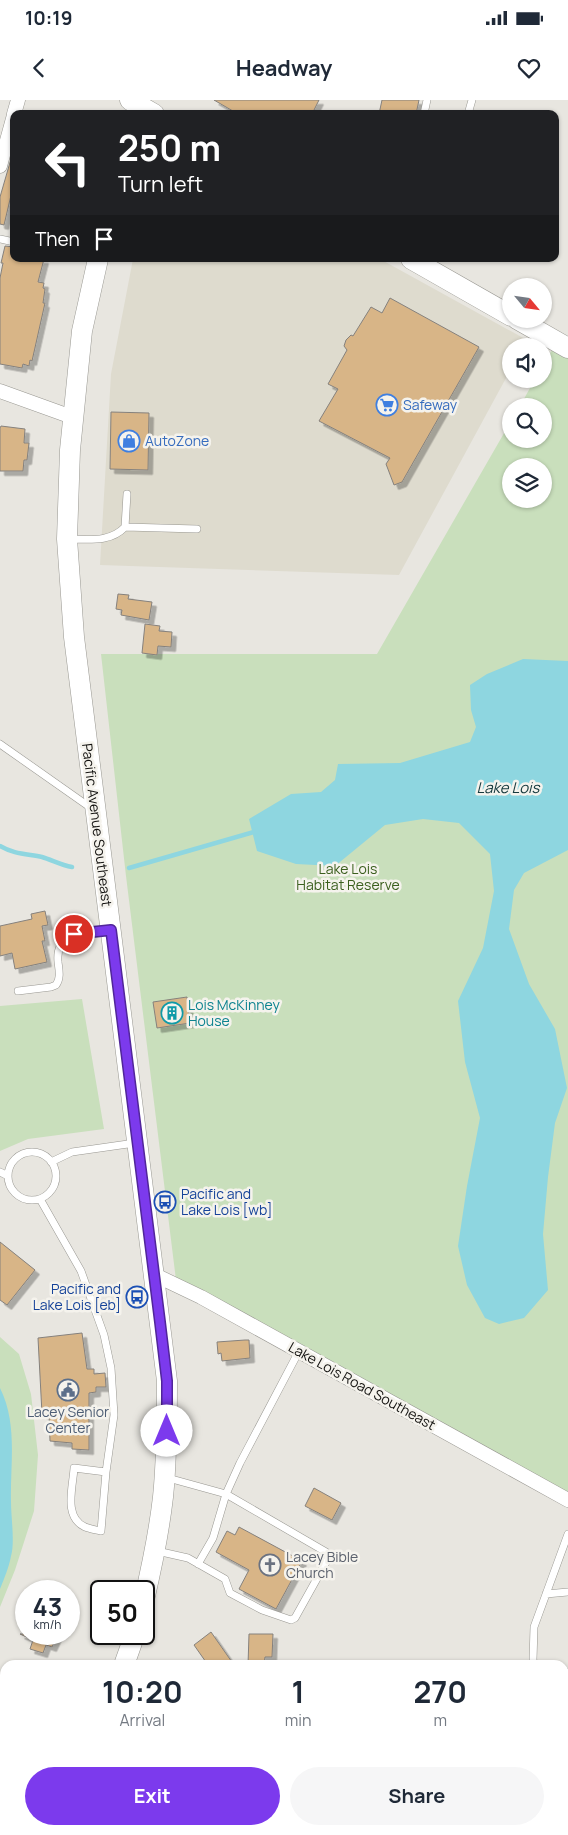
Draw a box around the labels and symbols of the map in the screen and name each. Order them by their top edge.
north arrow [502,278,552,328]
supermarket icon: Safeway [375,393,399,417]
place label: Safeway [403,395,458,414]
shop icon: AutoZone [117,429,141,453]
place label: AutoZone [145,431,209,450]
street label: Pacific Avenue Southeast [78,742,117,908]
water label: Lake Lois [477,777,541,798]
park label: Lake Lois Habitat Reserve [296,859,400,894]
pin [53,913,95,955]
place label: Lois McKinney House [188,995,281,1030]
building icon: Lois McKinney House [160,1001,184,1025]
place label: Pacific and Lake Lois [wb] [181,1184,272,1219]
bus stop icon: Pacific and Lake Lois [wb] [153,1190,177,1214]
place label: Pacific and Lake Lois [eb] [33,1279,121,1314]
bus stop icon: Pacific and Lake Lois [eb] [125,1285,149,1309]
street label: Lake Lois Road Southeast [285,1337,440,1434]
public building icon: Lacey Senior Center [56,1378,80,1402]
place label: Lacey Senior Center [27,1402,109,1437]
position arrow [140,1404,192,1456]
place label: Lacey Bible Church [286,1547,358,1582]
church icon: Lacey Bible Church [258,1553,282,1577]
speed limit sign: 50 [90,1580,155,1645]

